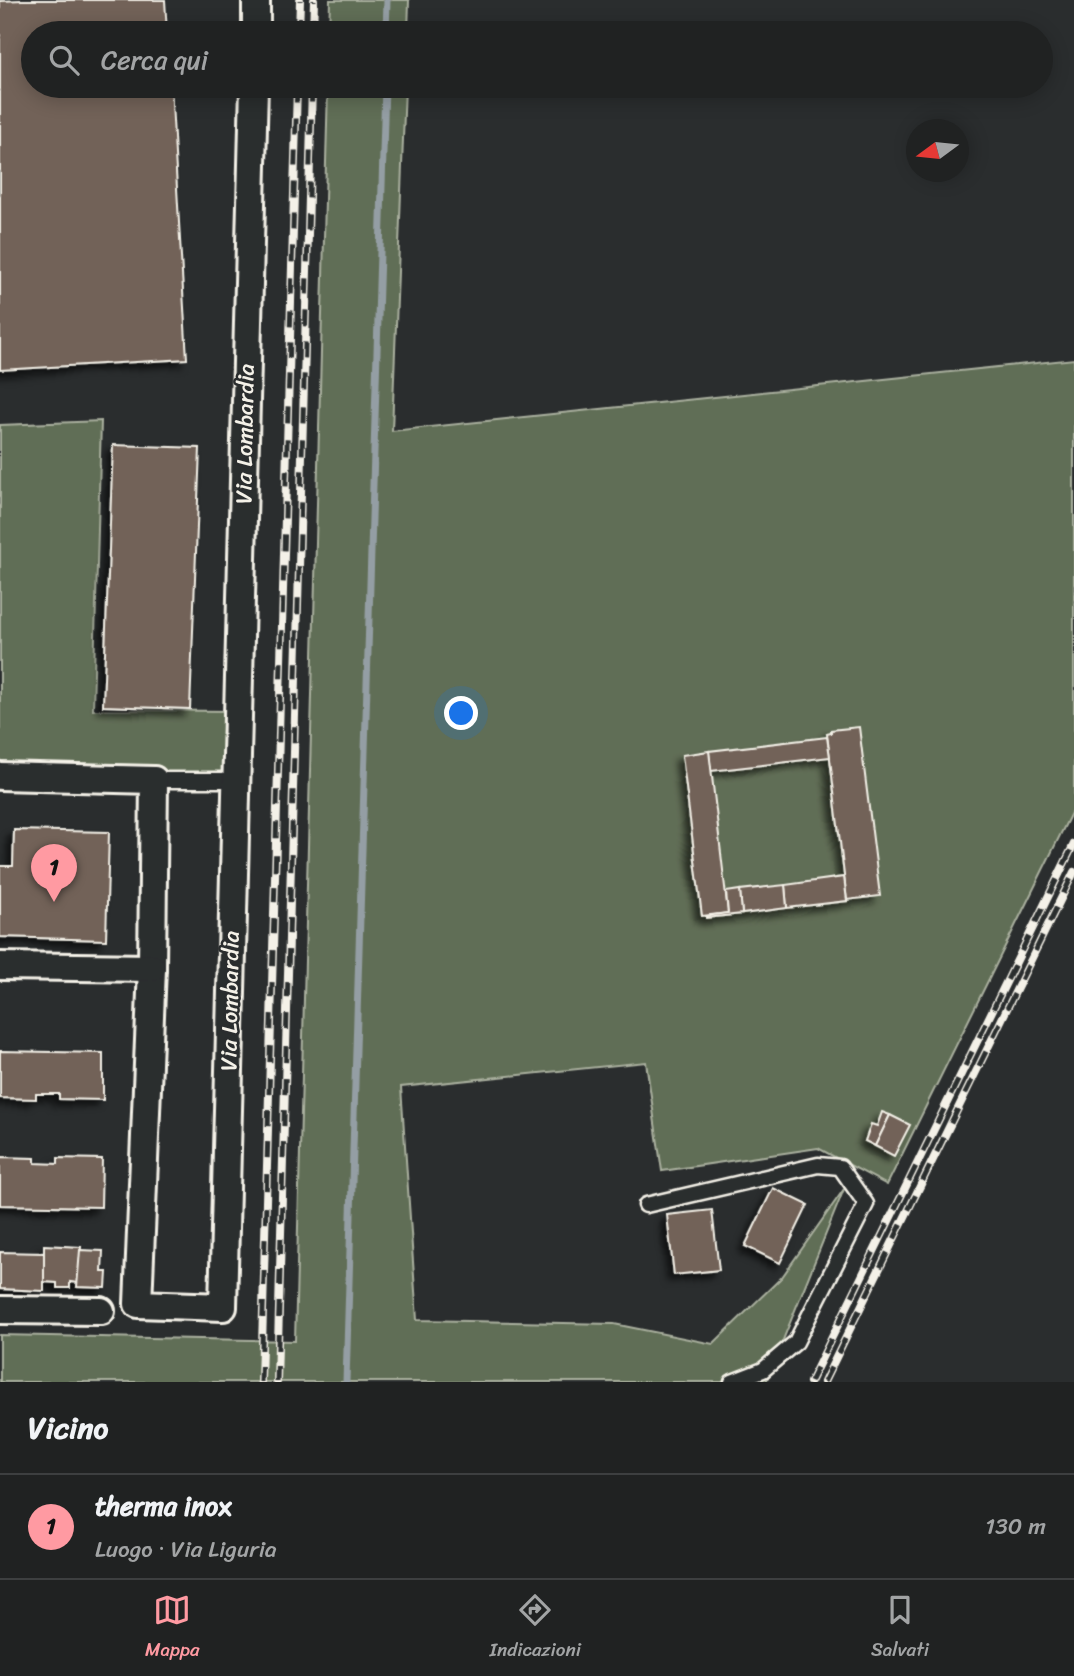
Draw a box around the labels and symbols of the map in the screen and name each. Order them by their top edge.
north arrow [906,119,969,182]
street label: Via Lombardia [223,363,267,505]
your location [444,696,478,730]
pin: 1 [31,844,77,902]
street label: Via Lombardia [208,930,252,1072]

